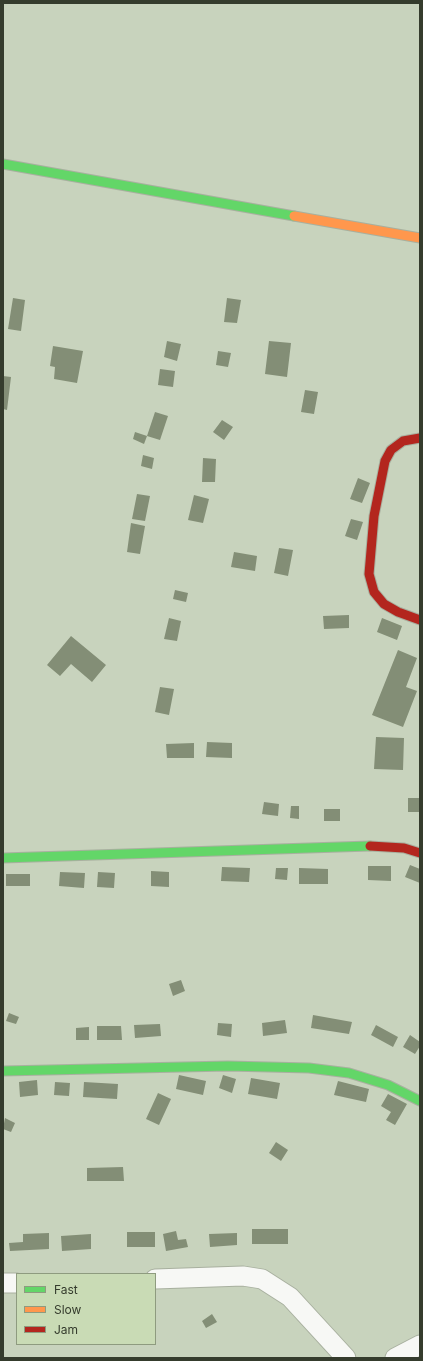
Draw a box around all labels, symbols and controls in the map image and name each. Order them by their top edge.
legend [16,1273,156,1345]
text: Fast [54,1282,78,1297]
text: Slow [54,1302,81,1317]
text: Jam [54,1322,78,1337]

